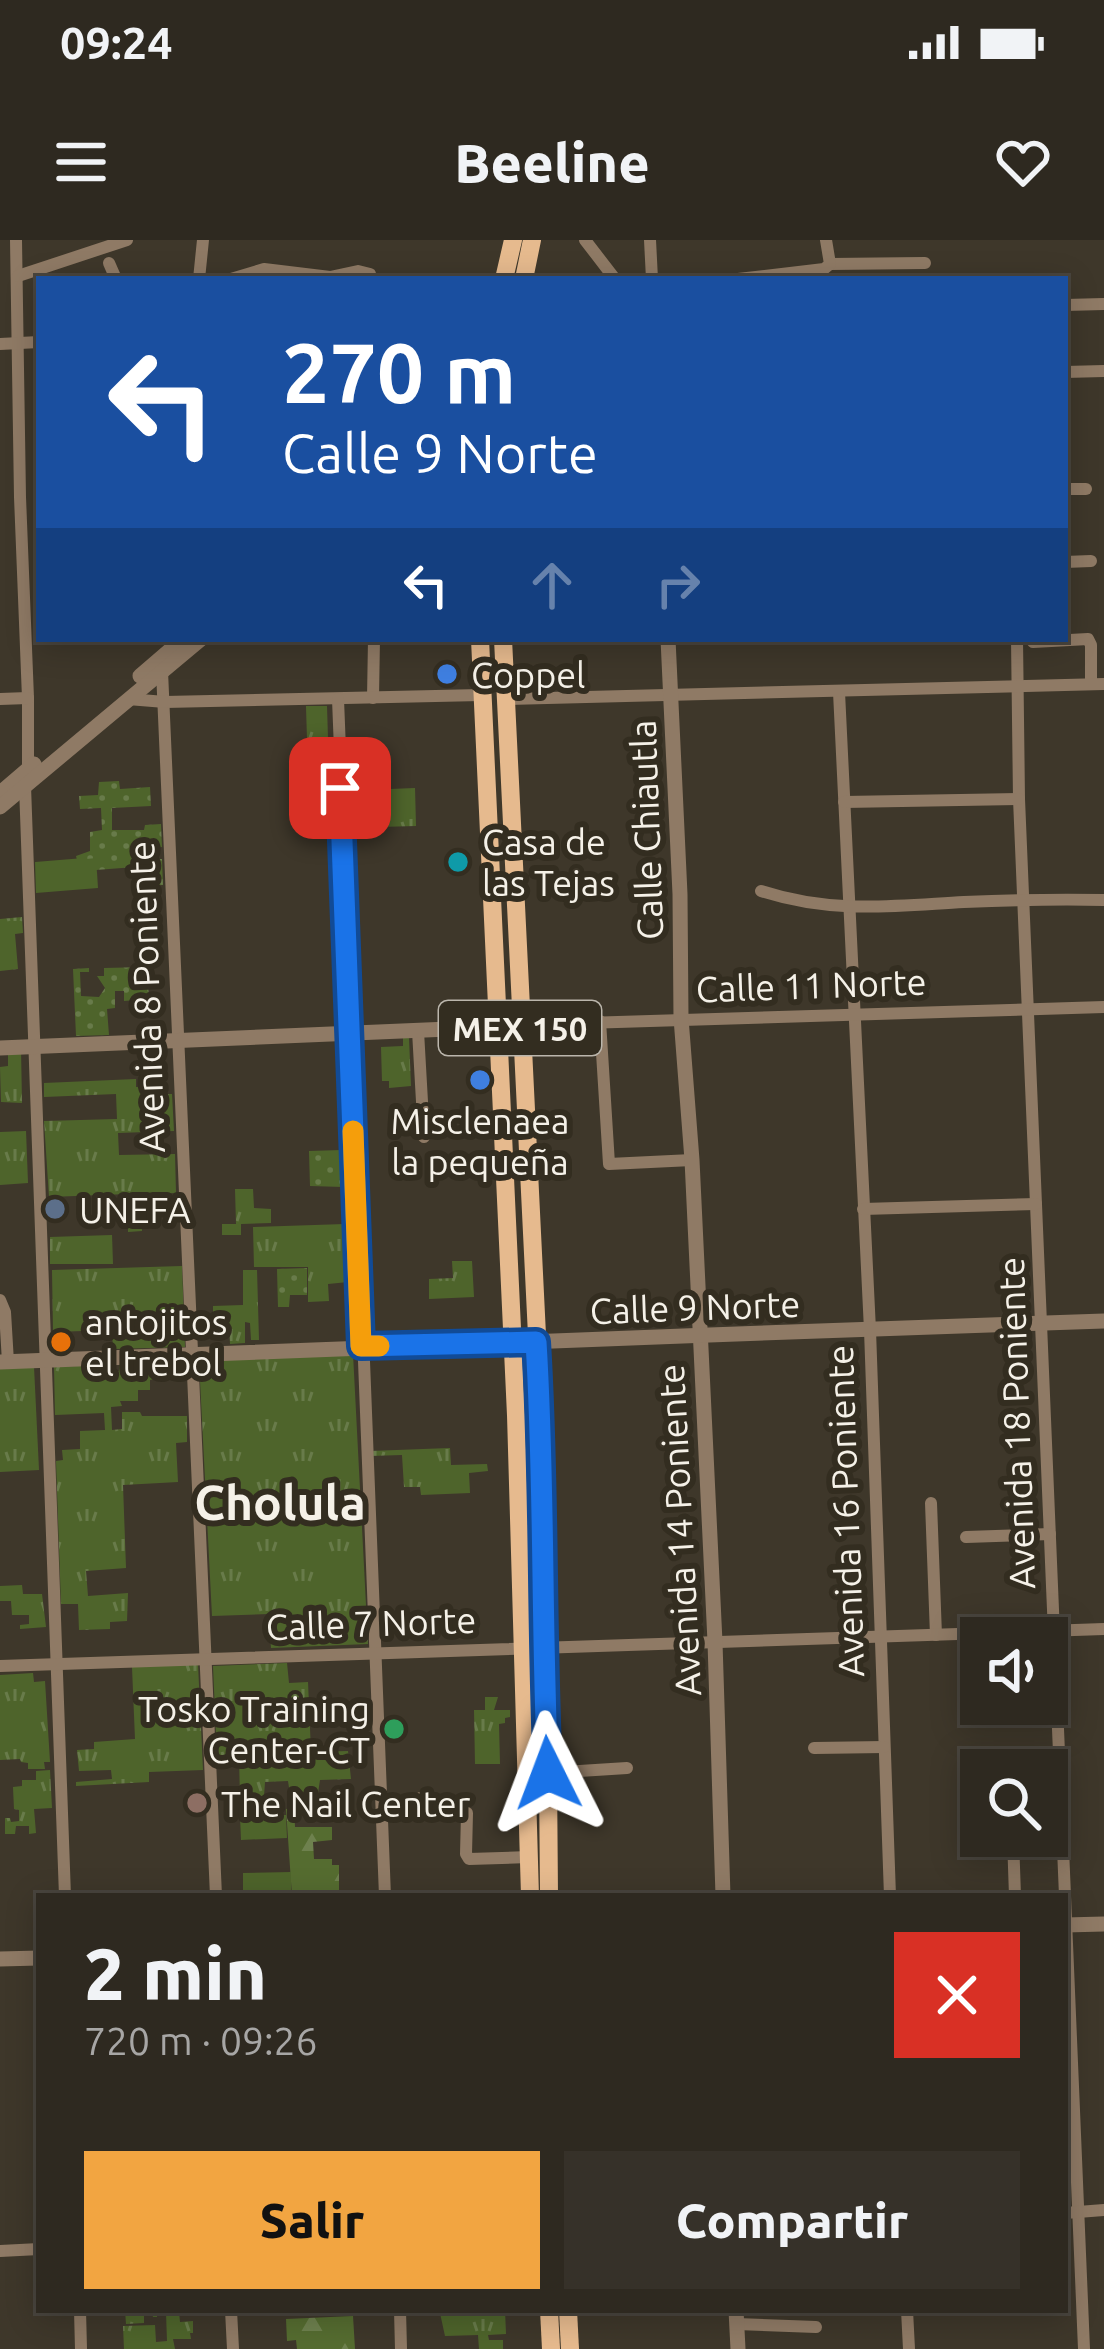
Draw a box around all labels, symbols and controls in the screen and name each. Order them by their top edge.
text: 09:24 [60,17,173,68]
icon: menu [48,129,114,195]
icon: heart [990,129,1056,195]
text: Beeline [454,132,650,192]
icon: left [84,324,240,480]
text: 270 m [282,325,516,419]
text: Calle 9 Norte [282,423,598,483]
icon: left [393,552,459,618]
icon: ahead [519,552,585,618]
icon: right [645,552,711,618]
place label: Coppel [471,654,586,695]
marker: Coppel [434,661,460,687]
street label: Calle Chiautla [622,719,670,941]
pin [289,737,391,839]
icon: arrive [307,755,373,821]
place label: Casa de las Tejas [482,821,615,903]
street label: Avenida 8 Poniente [120,840,172,1154]
marker: Casa de las Tejas [445,849,471,875]
street label: Calle 11 Norte [695,960,927,1010]
road number: MEX 150 [439,1001,601,1055]
marker: Misclenaea la pequeña [467,1067,493,1093]
place label: Misclenaea la pequeña [390,1100,570,1182]
place label: UNEFA [79,1189,191,1230]
marker: UNEFA [42,1196,68,1222]
street label: Avenida 18 Poniente [990,1256,1042,1590]
street label: Calle 9 Norte [589,1283,801,1331]
place label: antojitos el trebol [85,1301,227,1383]
marker: antojitos el trebol [48,1329,74,1355]
street label: Avenida 16 Poniente [819,1344,871,1678]
street label: Avenida 14 Poniente [650,1363,708,1697]
district label: Cholula [194,1475,366,1529]
street label: Calle 7 Norte [265,1599,477,1647]
map controls [960,1617,1068,1857]
button: sound [960,1617,1068,1725]
place label: Tosko Training Center-CT [138,1688,370,1770]
position arrow [485,1710,611,1836]
marker: Tosko Training Center-CT [381,1716,407,1742]
button: search [960,1749,1068,1857]
place label: The Nail Center [221,1783,471,1824]
marker: The Nail Center [184,1790,210,1816]
button: close [894,1932,1020,2058]
text: 2 min [84,1933,267,2014]
text: 720 m · 09:26 [84,2019,318,2062]
button: Salir [84,2151,540,2289]
button: Compartir [564,2151,1020,2289]

